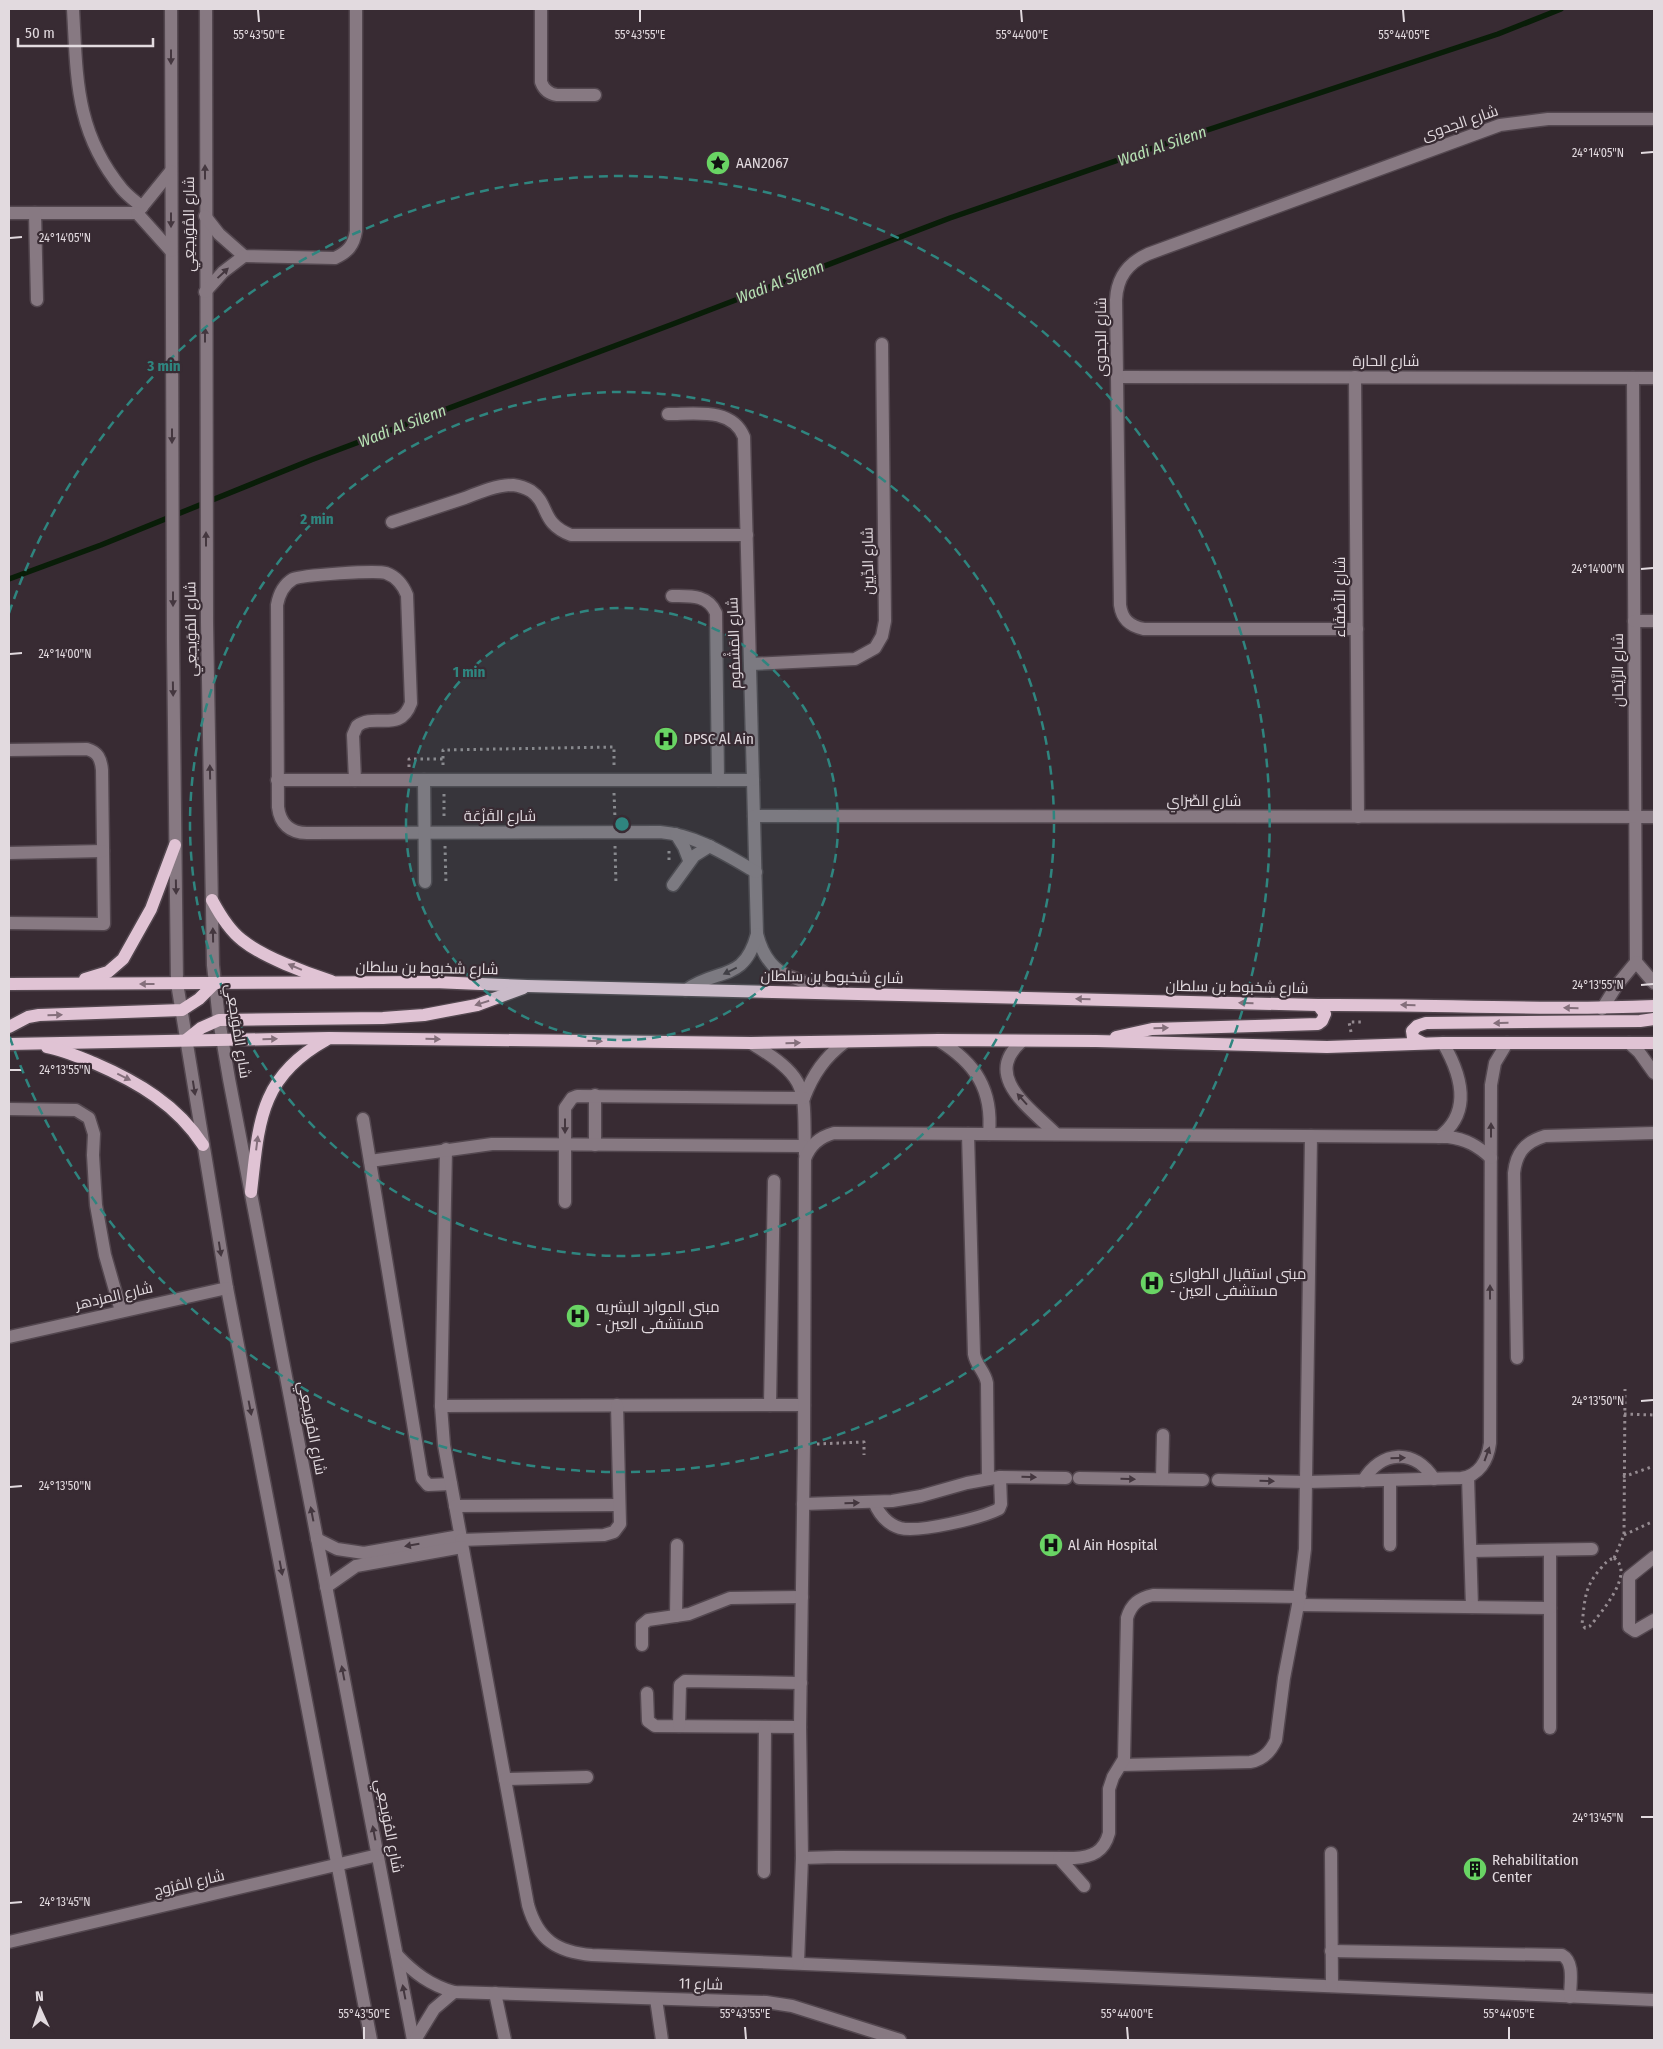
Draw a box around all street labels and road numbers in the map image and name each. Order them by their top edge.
street label: شارع الجدوى [1420,102,1501,146]
street label: شارع المُوَيجعِي [180,176,201,272]
street label: شارع الجدوى [1092,297,1112,377]
street label: شارع الحارة [1353,352,1419,372]
street label: شارع الدِّيين [858,527,880,595]
street label: شارع الأَصْفَاء [1331,557,1351,637]
street label: شارع المُوَيجعِي [181,581,204,677]
street label: شارع المَشْمُوم [721,597,747,689]
street label: شارع الرَّيْحَان [1609,633,1629,707]
street label: شارع الصِّرَاي [1166,792,1242,813]
street label: شارع الفَزْعَة [464,807,536,827]
street label: شارع شخبوط بن سلطان [355,958,499,980]
street label: شارع شخبوط بن سلطان [760,967,904,989]
street label: شارع شخبوط بن سلطان [1165,977,1309,999]
street label: شارع المُوَيجعِي [219,982,254,1080]
street label: شارع المزدهر [72,1278,155,1316]
street label: شارع المُوَيجعِي [291,1379,330,1477]
street label: شارع المُوَيجعِي [368,1777,407,1875]
street label: شارع المُرُوج [152,1866,227,1902]
street label: شارع 11 [679,1974,723,1996]

